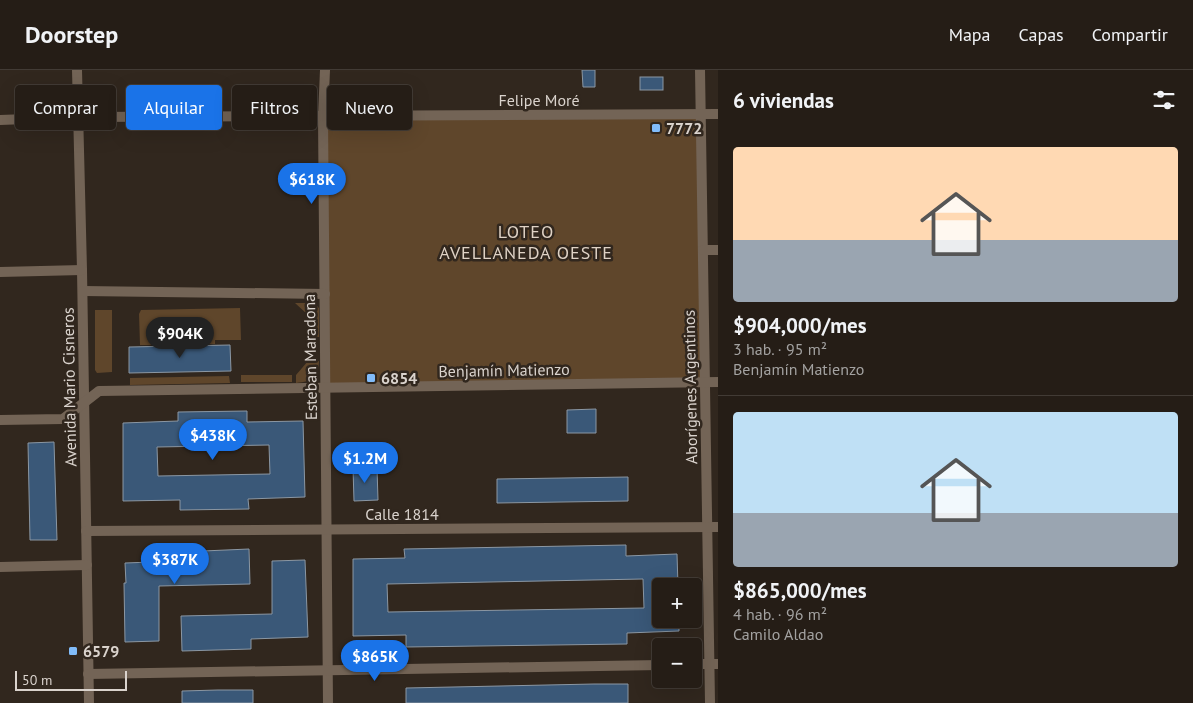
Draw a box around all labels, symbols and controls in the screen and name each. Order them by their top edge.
text: Doorstep [25,19,118,50]
text: Mapa [949,23,991,46]
text: Capas [1019,23,1064,46]
text: Compartir [1092,23,1168,46]
chip: Comprar [15,85,116,130]
chip: Alquilar [126,85,222,130]
chip: Filtros [232,85,317,130]
chip: Nuevo [327,85,412,130]
icon: filters [1150,86,1178,114]
text: 6 viviendas [733,87,834,114]
street label: Felipe Moré [498,90,580,110]
place label: 7772 [666,118,702,138]
marker: 7772 [650,122,662,134]
pin: $618K [277,162,347,205]
text: $618K [289,169,335,189]
icon: home [911,179,1001,269]
district label: LOTEO AVELLANEDA OESTE [439,220,613,264]
street label: Esteban Maradona [299,294,321,420]
street label: Avenida Mario Cisneros [58,307,80,467]
street label: Aborígenes Argentinos [679,309,701,464]
text: $904,000/mes [733,312,867,339]
pin: $904K [145,316,215,359]
text: $904K [157,323,203,343]
text: 3 hab. · 95 m² [733,339,827,359]
street label: Benjamín Matienzo [438,359,570,381]
text: Benjamín Matienzo [733,359,864,379]
place label: 6854 [381,368,417,388]
marker: 6854 [365,372,377,384]
pin: $438K [178,418,248,461]
text: $438K [190,425,236,445]
pin: $1.2M [330,442,400,484]
icon: home [911,445,1001,535]
text: $1.2M [343,448,387,468]
street label: Calle 1814 [365,504,439,524]
pin: $387K [140,542,210,585]
text: $387K [152,549,198,569]
text: $865,000/mes [733,577,867,604]
map controls [652,578,702,688]
button: + [652,578,702,628]
text: 4 hab. · 96 m² [733,604,827,624]
text: Camilo Aldao [733,624,823,644]
button: − [652,638,702,688]
pin: $865K [340,640,410,682]
place label: 6579 [83,641,119,661]
marker: 6579 [67,645,79,657]
text: $865K [352,646,398,666]
scale bar [15,668,128,691]
text: 50 m [22,671,52,689]

